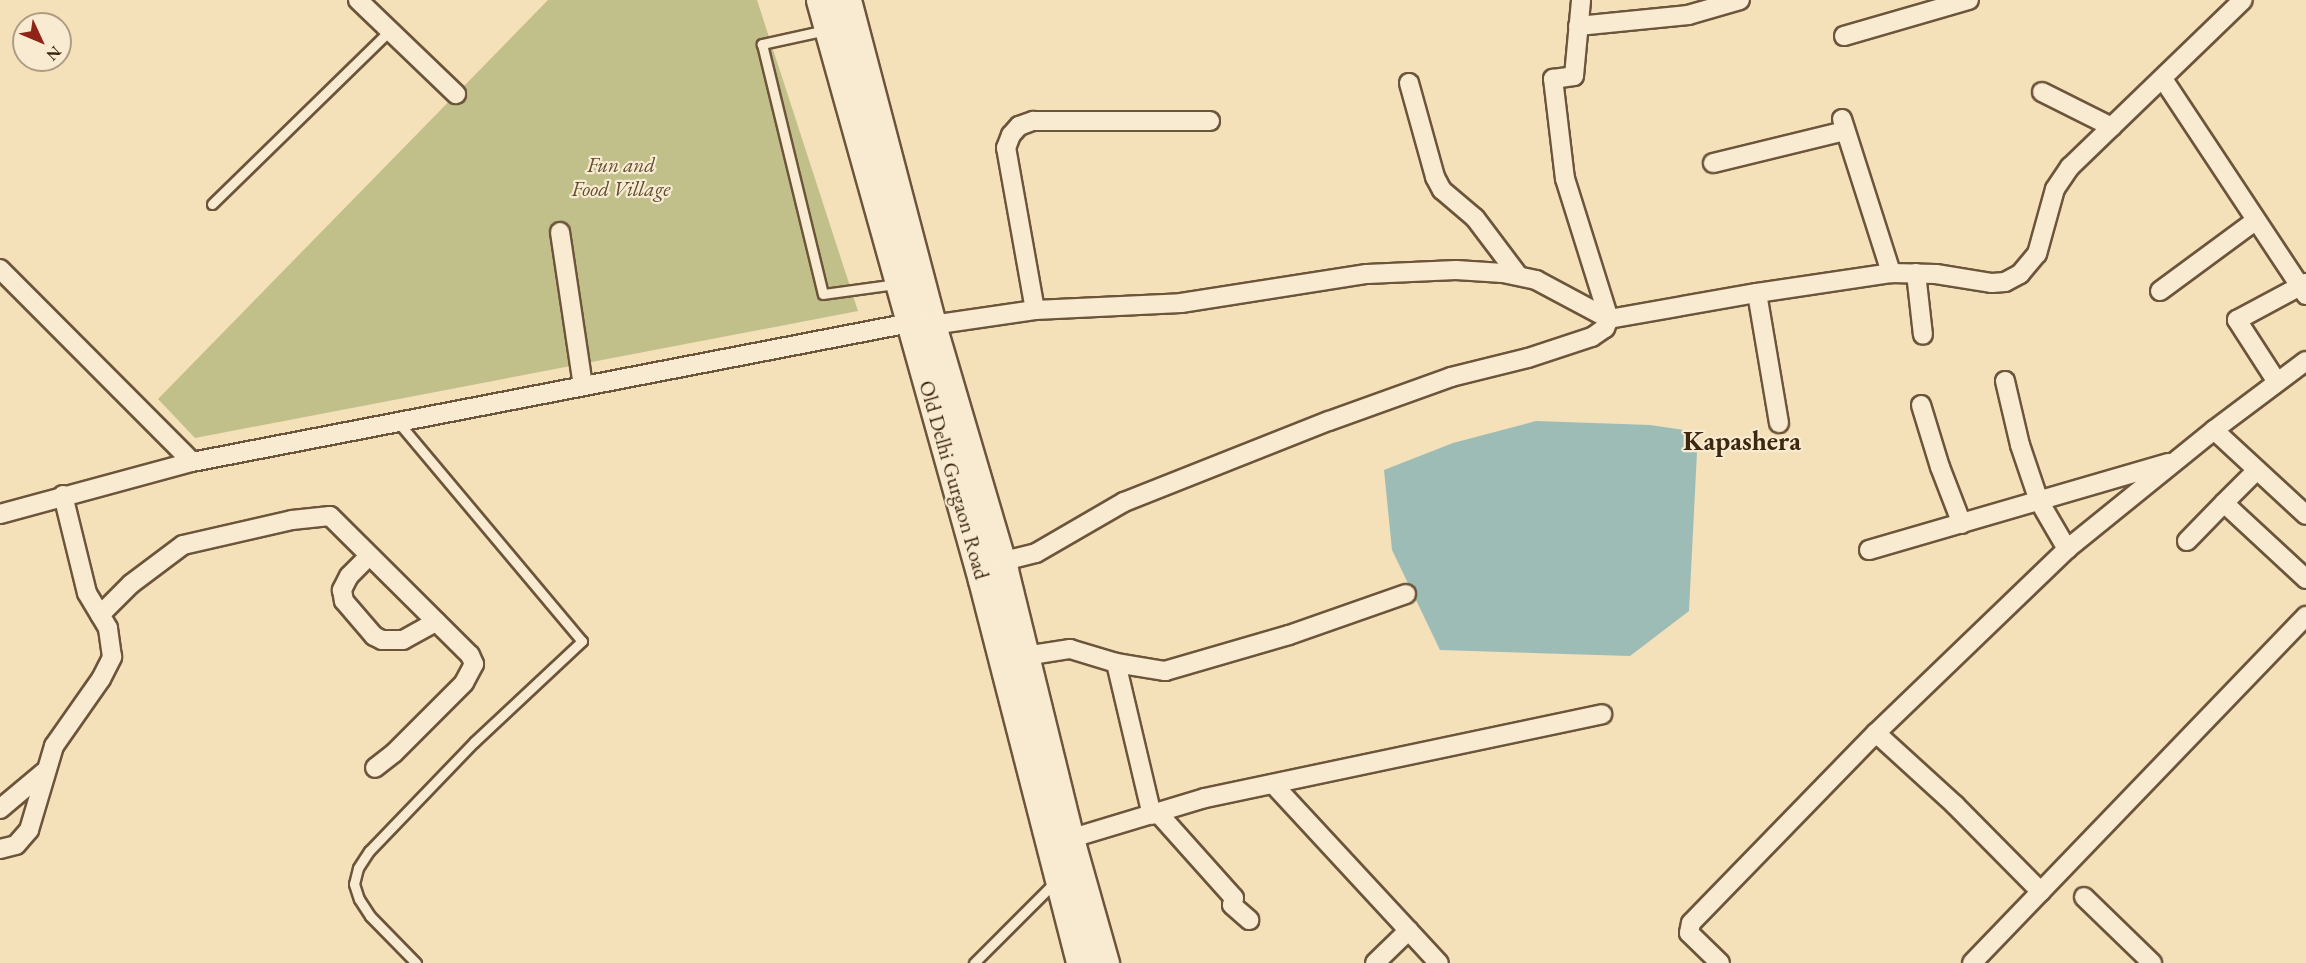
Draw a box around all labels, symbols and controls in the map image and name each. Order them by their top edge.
north arrow [12,12,72,72]
text: N [42,42,66,65]
park label: Fun and Food Village [571,152,671,202]
street label: Old Delhi Gurgaon Road [914,378,994,582]
district label: Kapashera [1683,425,1801,457]

